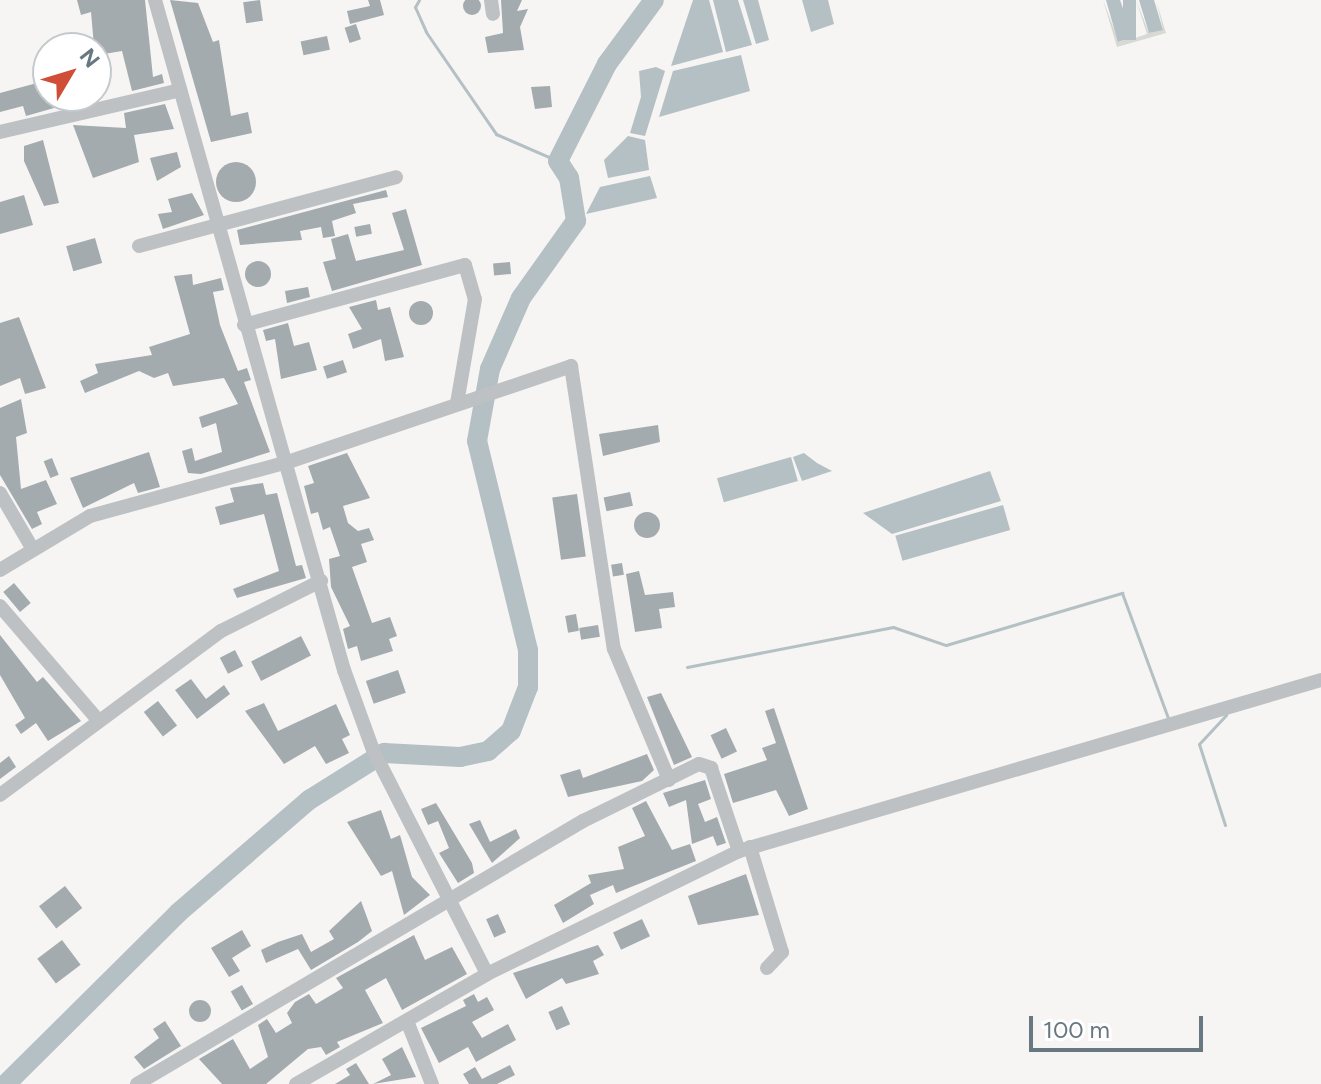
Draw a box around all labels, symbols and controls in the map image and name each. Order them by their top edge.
north arrow [32,32,112,112]
text: N [74,43,106,73]
scale bar [1033,1000,1207,1050]
text: 100 m [1043,1015,1110,1044]

